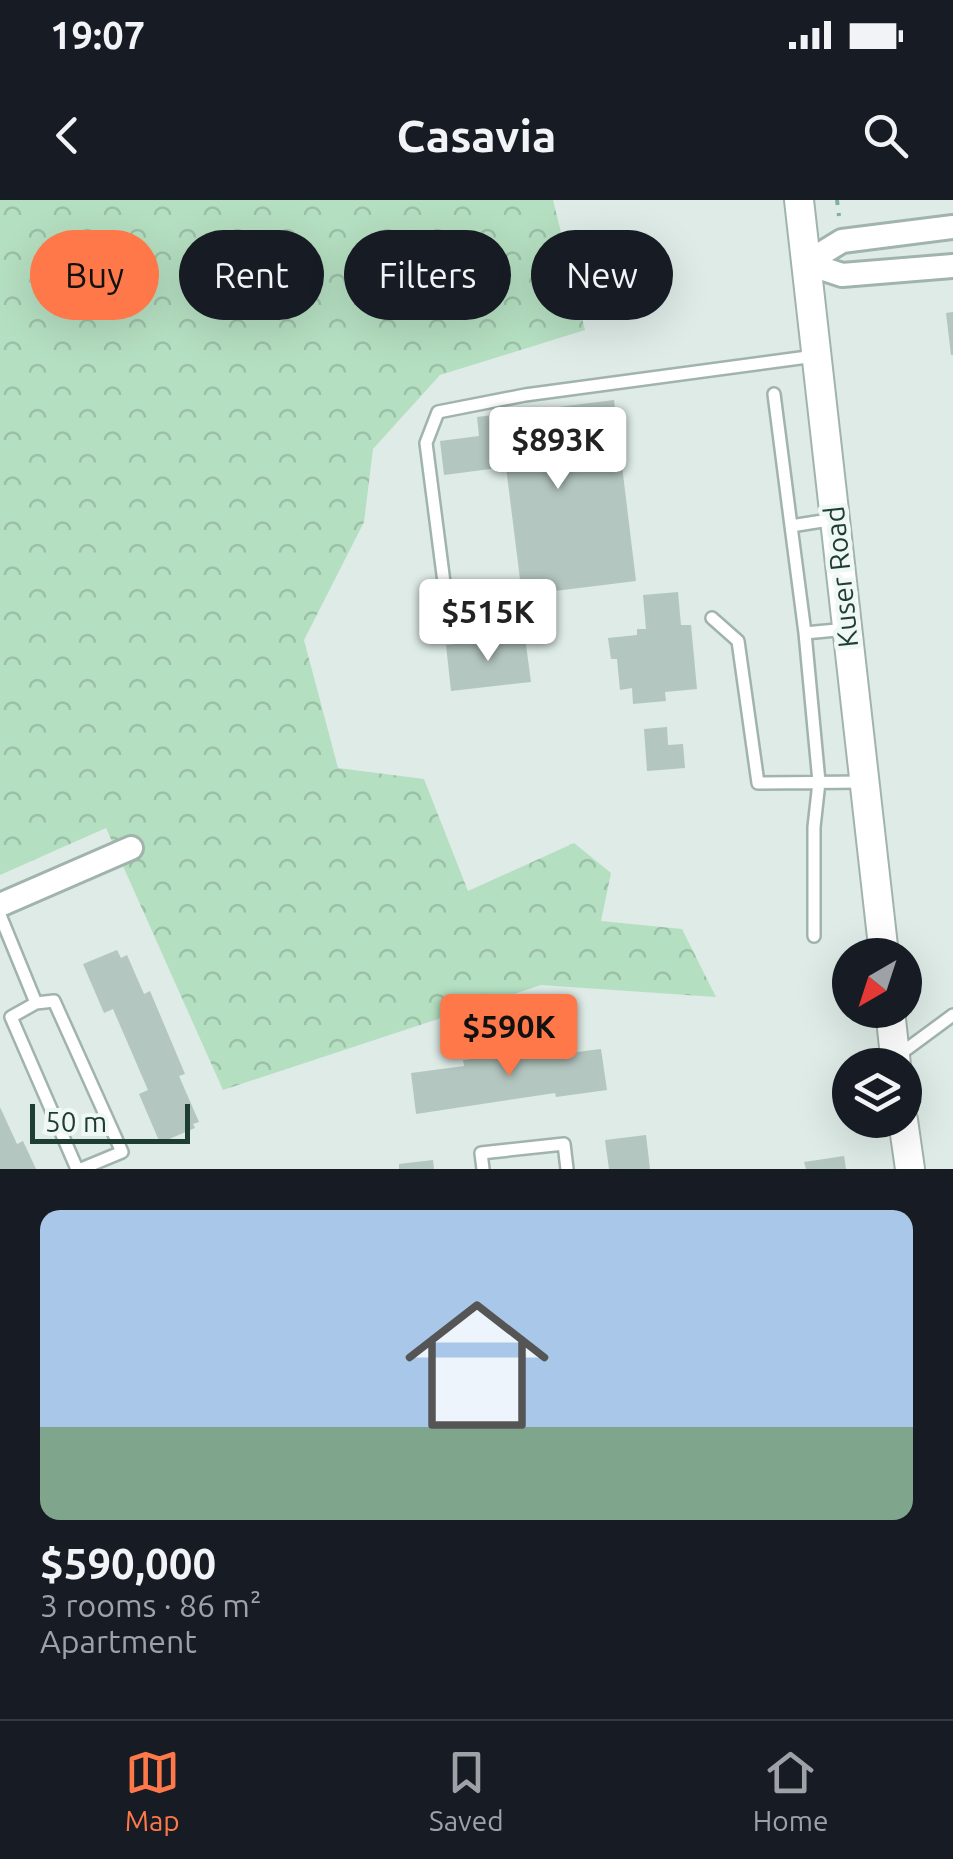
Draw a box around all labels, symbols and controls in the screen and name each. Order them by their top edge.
text: 19:07 [50,14,145,56]
icon: back [40,108,95,163]
icon: search [858,108,913,163]
text: Casavia [397,110,556,161]
chip: Buy [30,230,159,320]
chip: Rent [179,230,324,320]
chip: Filters [344,230,511,320]
chip: New [531,230,673,320]
pin: $893K [488,407,628,492]
text: $893K [511,421,605,457]
street label: Kuser Road [818,505,863,649]
pin: $515K [418,579,558,664]
text: $515K [441,593,535,629]
north arrow [832,938,922,1028]
map controls [832,938,922,1138]
pin: $590K [439,994,579,1079]
text: $590K [462,1008,556,1044]
button: layers [832,1048,922,1138]
scale bar [30,1099,190,1144]
text: 50 m [45,1106,107,1137]
icon: home [387,1275,567,1455]
text: $590,000 [40,1540,216,1587]
text: 3 rooms · 86 m² [40,1587,261,1623]
text: Apartment [40,1623,197,1659]
tab: Map [125,1745,180,1836]
tab: Saved [429,1745,504,1836]
tab: Home [753,1745,828,1836]

